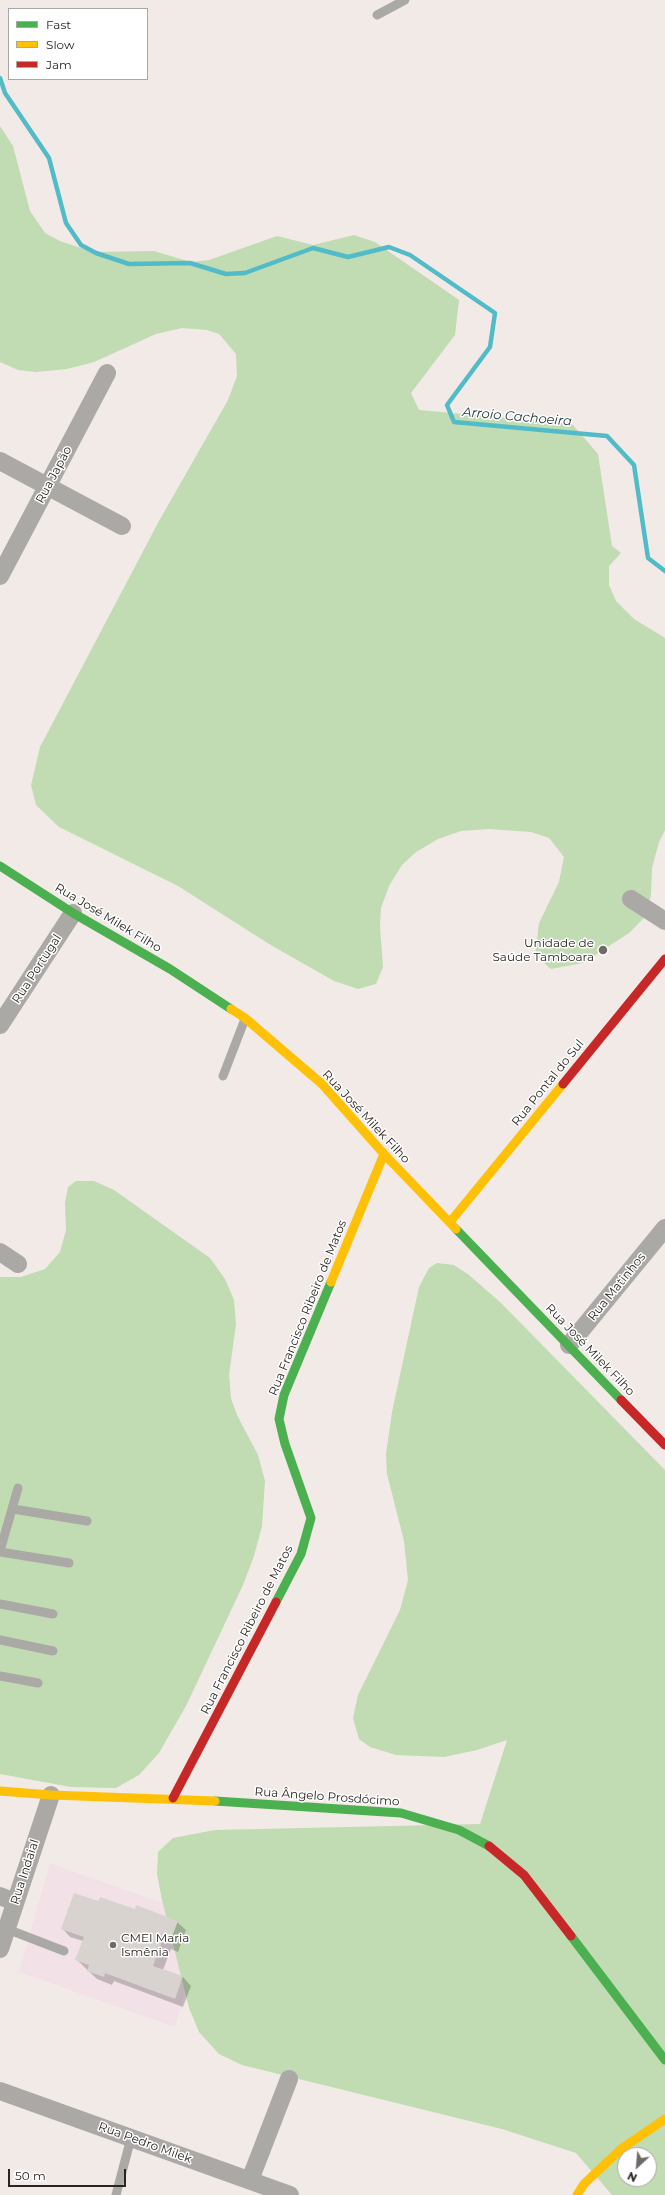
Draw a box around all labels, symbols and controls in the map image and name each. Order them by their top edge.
legend [8,8,148,80]
text: Fast [46,17,71,32]
text: Slow [46,37,75,52]
text: Jam [46,57,72,72]
water label: Arroio Cachoeira [462,404,572,430]
street label: Rua Japão [33,444,75,506]
street label: Rua José Milek Filho [52,880,164,956]
street label: Rua Portugal [9,932,65,1006]
place label: Unidade de Saúde Tamboara [492,936,594,964]
marker: Unidade de Saúde Tamboara [597,944,609,956]
street label: Rua Pontal do Sul [509,1037,587,1129]
street label: Rua José Milek Filho [319,1068,413,1166]
street label: Rua Francisco Ribeiro de Matos [266,1218,350,1398]
street label: Rua Matinhos [585,1250,649,1324]
street label: Rua José Milek Filho [542,1301,638,1399]
street label: Rua Francisco Ribeiro de Matos [198,1543,296,1717]
street label: Rua Ângelo Prosdócimo [254,1785,400,1809]
street label: Rua Indaial [8,1838,42,1906]
place label: CMEI Maria Ismênia [121,1931,189,1959]
marker: CMEI Maria Ismênia [108,1940,118,1950]
street label: Rua Pedro Milek [96,2119,194,2167]
north arrow [617,2147,657,2187]
scale bar [10,2161,128,2187]
text: 50 m [15,2168,46,2183]
text: N [625,2169,639,2185]

